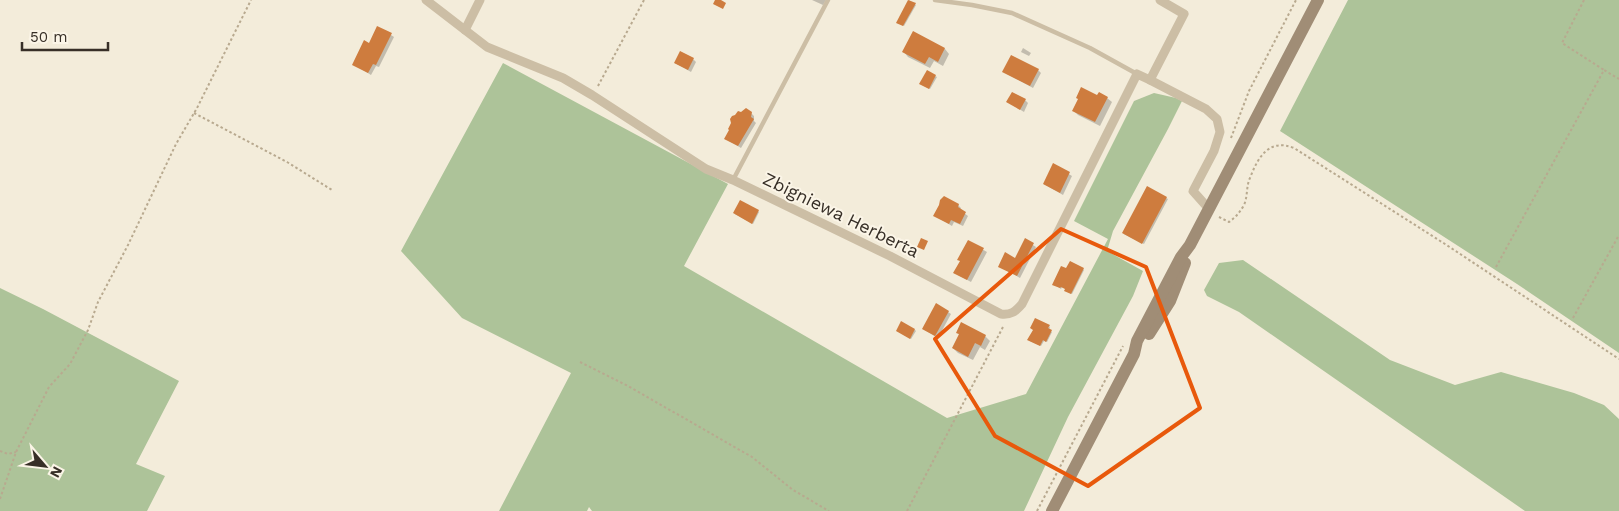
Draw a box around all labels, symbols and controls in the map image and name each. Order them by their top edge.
scale bar [22,20,109,52]
text: 50 m [30,28,67,46]
street label: Zbigniewa Herberta [760,168,923,261]
north arrow [20,441,70,491]
text: N [47,464,66,480]

